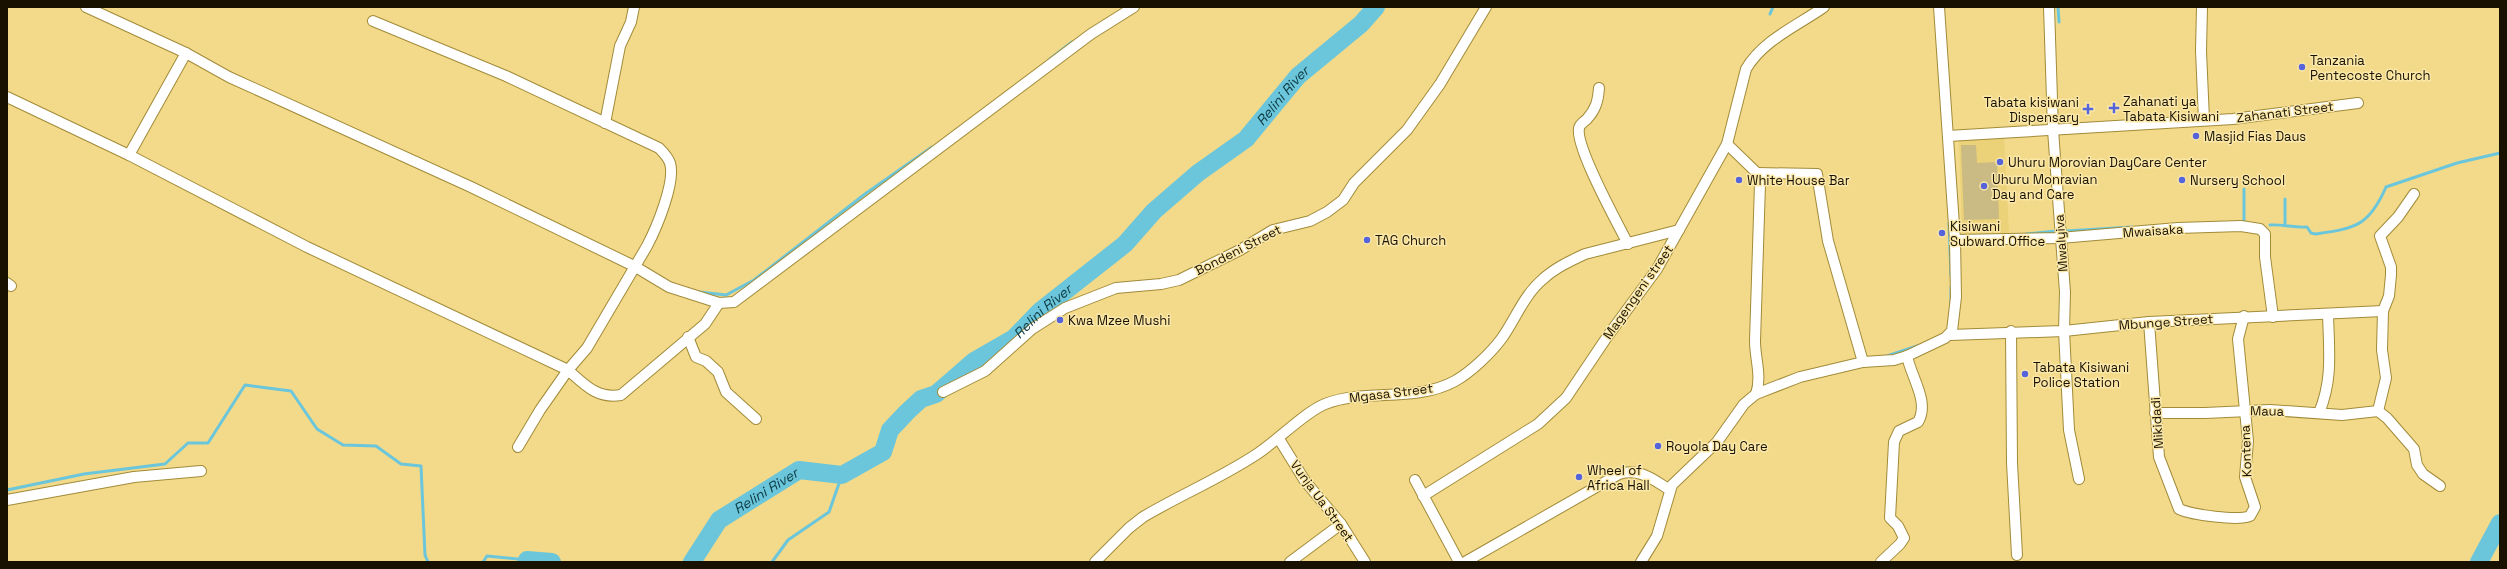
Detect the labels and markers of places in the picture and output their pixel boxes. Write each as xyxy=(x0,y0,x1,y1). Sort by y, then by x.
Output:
place label: Tanzania Pentecoste Church xyxy=(2310,52,2430,84)
marker: Tanzania Pentecoste Church xyxy=(2297,62,2307,72)
place label: Zahanati ya Tabata Kisiwani xyxy=(2123,93,2219,125)
place label: Tabata kisiwani Dispensary xyxy=(1984,94,2079,126)
marker: Zahanati ya Tabata Kisiwani xyxy=(2108,102,2120,114)
marker: Tabata kisiwani Dispensary xyxy=(2082,103,2094,115)
place label: Masjid Fias Daus xyxy=(2204,128,2306,145)
marker: Masjid Fias Daus xyxy=(2191,131,2201,141)
place label: Uhuru Morovian DayCare Center xyxy=(2008,154,2207,171)
marker: Uhuru Morovian DayCare Center xyxy=(1995,157,2005,167)
place label: Uhuru Monravian Day and Care xyxy=(1992,171,2097,203)
place label: White House Bar xyxy=(1747,172,1850,189)
place label: Nursery School xyxy=(2190,172,2285,189)
marker: White House Bar xyxy=(1734,175,1744,185)
marker: Nursery School xyxy=(2177,175,2187,185)
marker: Uhuru Monravian Day and Care xyxy=(1979,181,1989,191)
place label: Kisiwani Subward Office xyxy=(1950,218,2045,250)
marker: Kisiwani Subward Office xyxy=(1937,228,1947,238)
place label: TAG Church xyxy=(1375,232,1446,249)
marker: TAG Church xyxy=(1362,235,1372,245)
place label: Kwa Mzee Mushi xyxy=(1068,312,1171,329)
marker: Kwa Mzee Mushi xyxy=(1055,315,1065,325)
place label: Tabata Kisiwani Police Station xyxy=(2033,359,2129,391)
marker: Tabata Kisiwani Police Station xyxy=(2020,369,2030,379)
place label: Royola Day Care xyxy=(1666,438,1768,455)
marker: Royola Day Care xyxy=(1653,441,1663,451)
place label: Wheel of Africa Hall xyxy=(1587,462,1650,494)
marker: Wheel of Africa Hall xyxy=(1574,472,1584,482)

